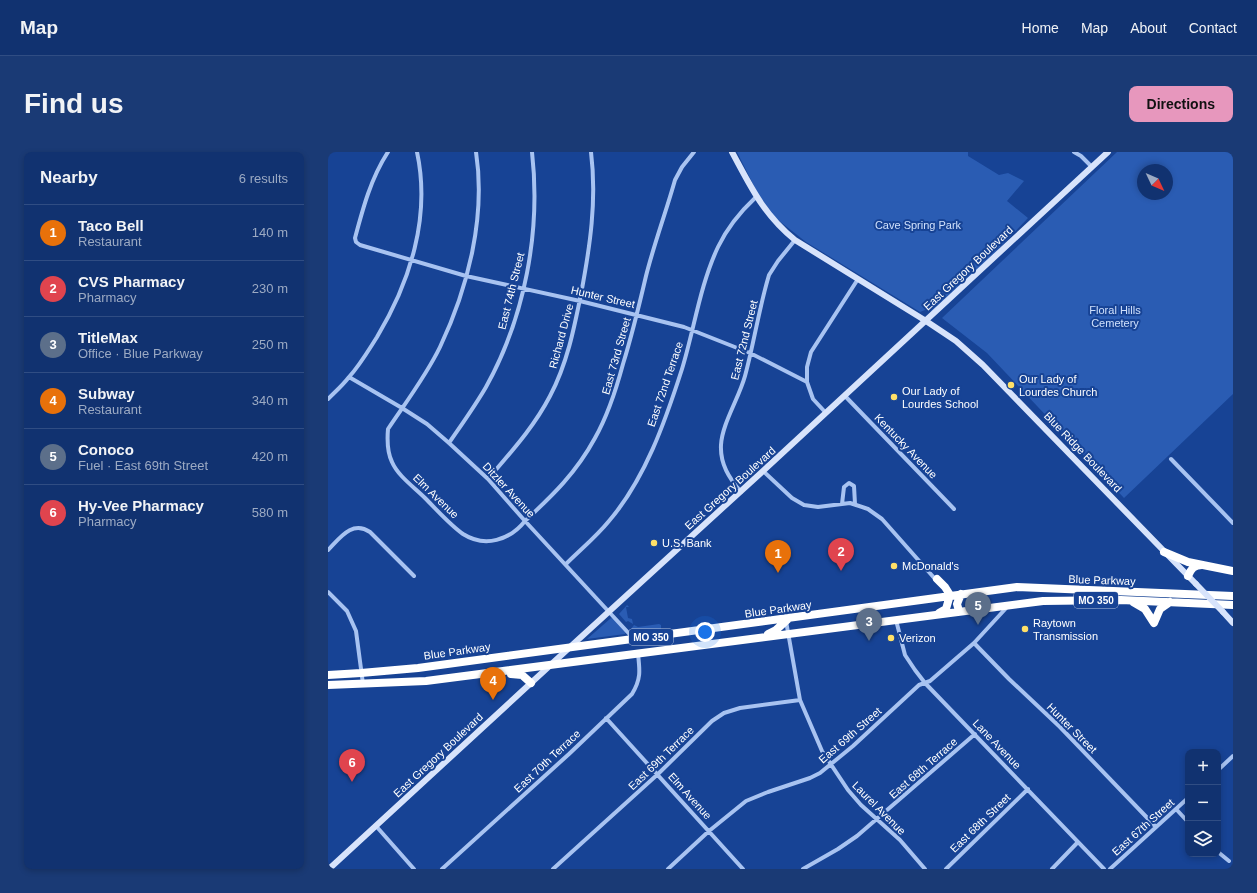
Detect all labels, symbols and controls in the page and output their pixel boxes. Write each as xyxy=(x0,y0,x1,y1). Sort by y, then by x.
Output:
text: Map xyxy=(20,17,58,38)
text: Home xyxy=(1022,20,1059,36)
text: Map xyxy=(1081,20,1108,36)
text: About xyxy=(1130,20,1167,36)
text: Contact xyxy=(1189,20,1237,36)
button: Directions xyxy=(1129,86,1233,122)
text: Find us xyxy=(24,88,124,119)
north arrow xyxy=(1137,164,1173,200)
text: Nearby xyxy=(40,168,98,187)
text: 6 results xyxy=(239,171,288,186)
text: Taco Bell xyxy=(78,217,144,234)
park label: Cave Spring Park xyxy=(875,219,962,231)
street label: East Gregory Boulevard xyxy=(921,224,1015,312)
text: 1 xyxy=(49,225,57,240)
text: 140 m xyxy=(252,225,288,240)
text: Restaurant xyxy=(78,234,142,249)
street label: East 74th Street xyxy=(496,251,526,331)
text: CVS Pharmacy xyxy=(78,273,185,290)
text: 2 xyxy=(49,281,57,296)
text: 230 m xyxy=(252,281,288,296)
street label: Hunter Street xyxy=(570,284,636,310)
text: Pharmacy xyxy=(78,290,137,305)
street label: East 72nd Street xyxy=(728,299,760,381)
street label: Richard Drive xyxy=(547,302,575,370)
park label: Floral Hills Cemetery xyxy=(1089,304,1141,329)
street label: East 73rd Street xyxy=(599,316,633,396)
text: TitleMax xyxy=(78,329,138,346)
text: 3 xyxy=(49,337,57,352)
text: 250 m xyxy=(252,337,288,352)
street label: East 72nd Terrace xyxy=(645,340,685,428)
text: Office · Blue Parkway xyxy=(78,346,203,361)
place label: Our Lady of Lourdes Church xyxy=(1019,373,1097,398)
marker: Our Lady of Lourdes Church xyxy=(1006,380,1016,390)
text: Subway xyxy=(78,385,135,402)
place label: Our Lady of Lourdes School xyxy=(902,385,978,410)
marker: Our Lady of Lourdes School xyxy=(889,392,899,402)
text: 4 xyxy=(49,393,57,408)
text: 340 m xyxy=(252,393,288,408)
text: Restaurant xyxy=(78,402,142,417)
street label: Blue Ridge Boulevard xyxy=(1042,410,1124,494)
street label: Kentucky Avenue xyxy=(872,411,940,481)
text: Conoco xyxy=(78,441,134,458)
street label: East Gregory Boulevard xyxy=(682,444,778,532)
text: 5 xyxy=(49,449,57,464)
text: 420 m xyxy=(252,449,288,464)
text: Fuel · East 69th Street xyxy=(78,458,208,473)
street label: Ditzler Avenue xyxy=(480,460,538,520)
street label: Elm Avenue xyxy=(411,471,461,521)
text: Hy-Vee Pharmacy xyxy=(78,497,204,514)
text: 6 xyxy=(49,505,57,520)
text: 580 m xyxy=(252,505,288,520)
text: Pharmacy xyxy=(78,514,137,529)
place label: U.S. Bank xyxy=(662,537,712,549)
marker: U.S. Bank xyxy=(649,538,659,548)
pin: 2 xyxy=(828,538,854,571)
pin: 1 xyxy=(765,540,791,573)
place label: McDonald's xyxy=(902,560,960,572)
marker: McDonald's xyxy=(889,561,899,571)
street label: Blue Parkway xyxy=(1068,573,1136,587)
pin: 5 xyxy=(965,592,991,625)
road number: MO 350 xyxy=(1074,592,1118,608)
street label: Blue Parkway xyxy=(744,598,813,620)
pin: 3 xyxy=(856,608,882,641)
place label: Raytown Transmission xyxy=(1033,617,1098,642)
your location xyxy=(695,622,715,642)
marker: Raytown Transmission xyxy=(1020,624,1030,634)
road number: MO 350 xyxy=(629,629,673,645)
place label: Verizon xyxy=(899,632,936,644)
marker: Verizon xyxy=(886,633,896,643)
street label: Blue Parkway xyxy=(423,640,492,662)
pin: 4 xyxy=(480,667,506,700)
street label: Hunter Street xyxy=(1045,701,1099,755)
street label: East 69th Street xyxy=(816,705,884,765)
street label: East Gregory Boulevard xyxy=(391,711,485,799)
street label: Lane Avenue xyxy=(970,717,1024,771)
street label: East 69th Terrace xyxy=(626,724,696,792)
street label: East 70th Terrace xyxy=(511,727,583,795)
street label: East 68th Terrace xyxy=(887,735,959,801)
pin: 6 xyxy=(339,749,365,782)
map controls xyxy=(1185,749,1221,857)
button: + xyxy=(1185,749,1221,785)
street label: Elm Avenue xyxy=(666,770,714,822)
street label: Laurel Avenue xyxy=(850,779,908,837)
button: − xyxy=(1185,785,1221,821)
street label: East 68th Street xyxy=(947,791,1013,855)
street label: East 67th Street xyxy=(1110,796,1176,858)
button: layers xyxy=(1185,821,1221,857)

